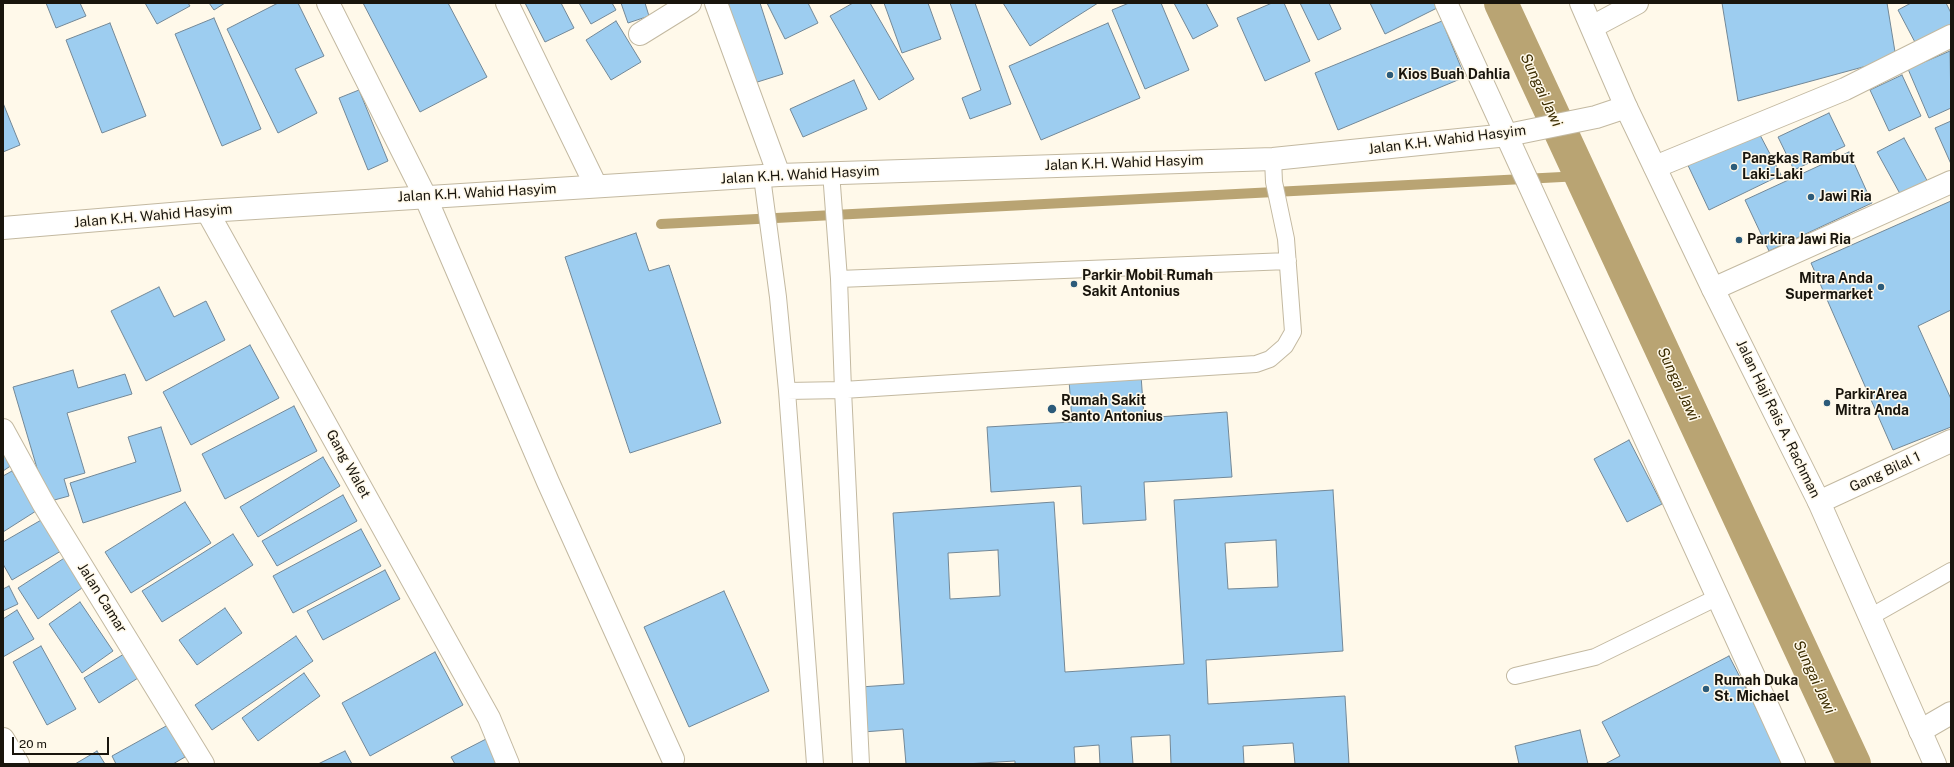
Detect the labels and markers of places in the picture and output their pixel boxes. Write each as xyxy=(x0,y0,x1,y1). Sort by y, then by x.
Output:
place label: Kios Buah Dahlia xyxy=(1398,67,1510,83)
marker: Kios Buah Dahlia xyxy=(1385,70,1395,80)
place label: Pangkas Rambut Laki-Laki xyxy=(1742,151,1855,184)
marker: Pangkas Rambut Laki-Laki xyxy=(1729,162,1739,172)
place label: Jawi Ria xyxy=(1819,189,1872,205)
marker: Jawi Ria xyxy=(1806,192,1816,202)
place label: Parkira Jawi Ria xyxy=(1747,232,1851,248)
marker: Parkira Jawi Ria xyxy=(1734,235,1744,245)
place label: Parkir Mobil Rumah Sakit Antonius xyxy=(1082,268,1213,300)
place label: Mitra Anda Supermarket xyxy=(1785,271,1873,304)
marker: Parkir Mobil Rumah Sakit Antonius xyxy=(1069,279,1079,289)
marker: Mitra Anda Supermarket xyxy=(1876,282,1886,292)
place label: ParkirArea Mitra Anda xyxy=(1835,387,1909,420)
place label: Rumah Sakit Santo Antonius xyxy=(1061,393,1163,426)
marker: ParkirArea Mitra Anda xyxy=(1822,398,1832,408)
marker: Rumah Sakit Santo Antonius xyxy=(1046,403,1058,415)
place label: Rumah Duka St. Michael xyxy=(1714,673,1798,706)
marker: Rumah Duka St. Michael xyxy=(1701,684,1711,694)

